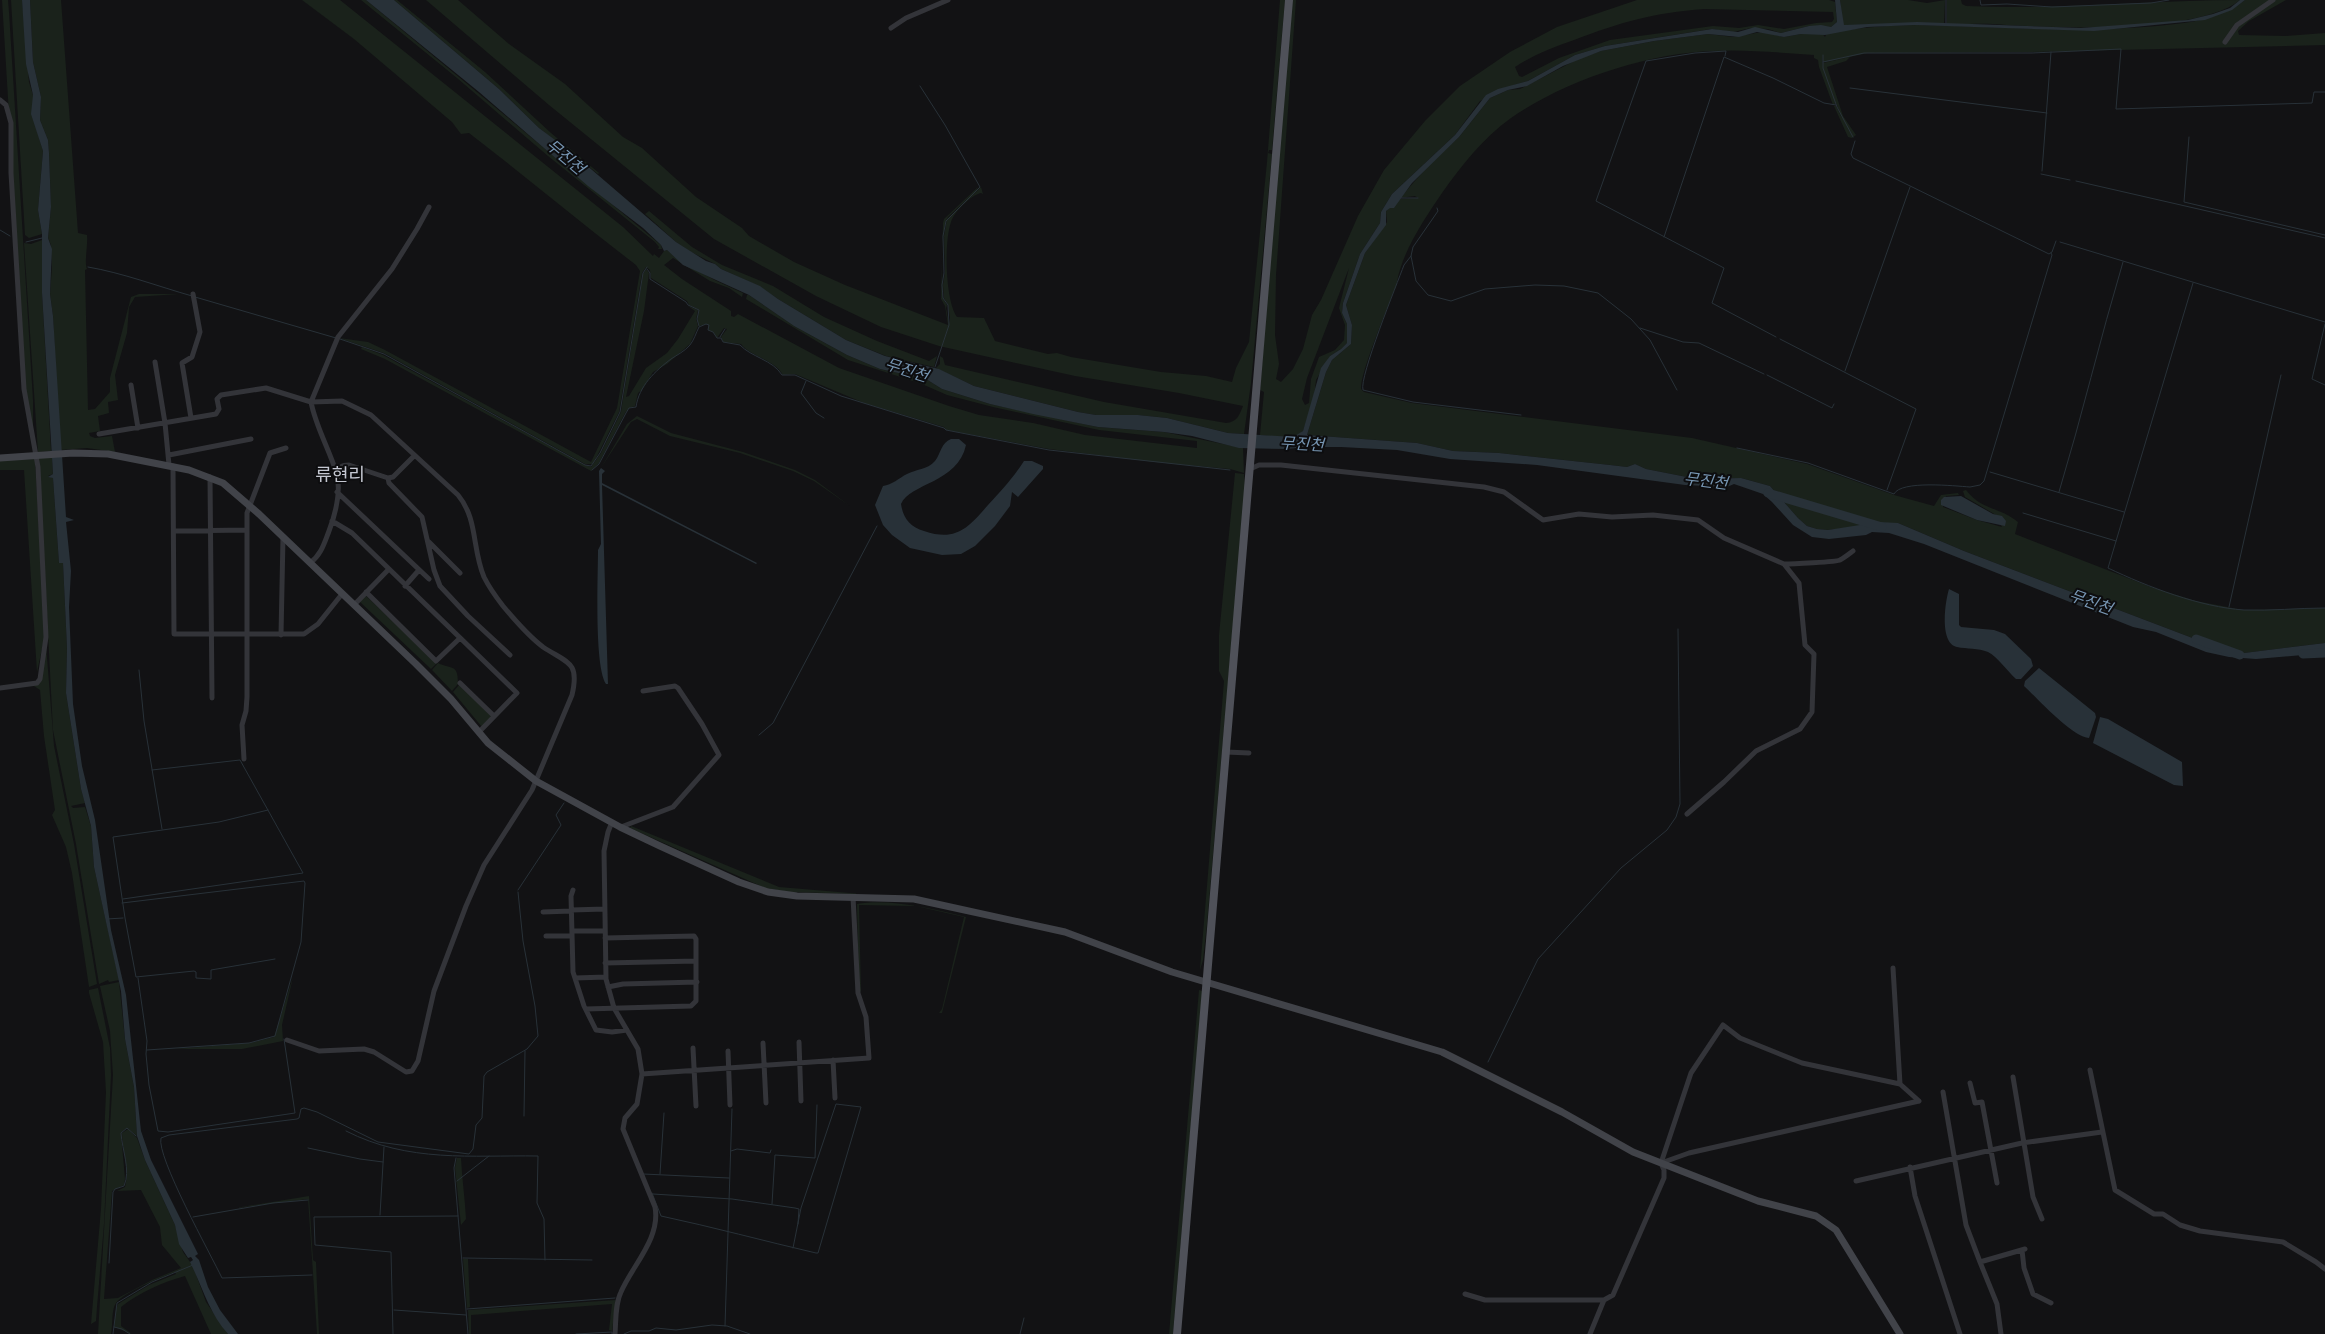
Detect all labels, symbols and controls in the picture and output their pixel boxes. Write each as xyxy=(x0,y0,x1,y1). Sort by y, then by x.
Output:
water label: 무진천 xyxy=(543,135,591,179)
water label: 무진천 xyxy=(883,353,933,386)
water label: 무진천 xyxy=(1279,432,1327,454)
district label: 류현리 xyxy=(315,463,365,485)
water label: 무진천 xyxy=(1683,468,1731,492)
water label: 무진천 xyxy=(2067,585,2117,618)

